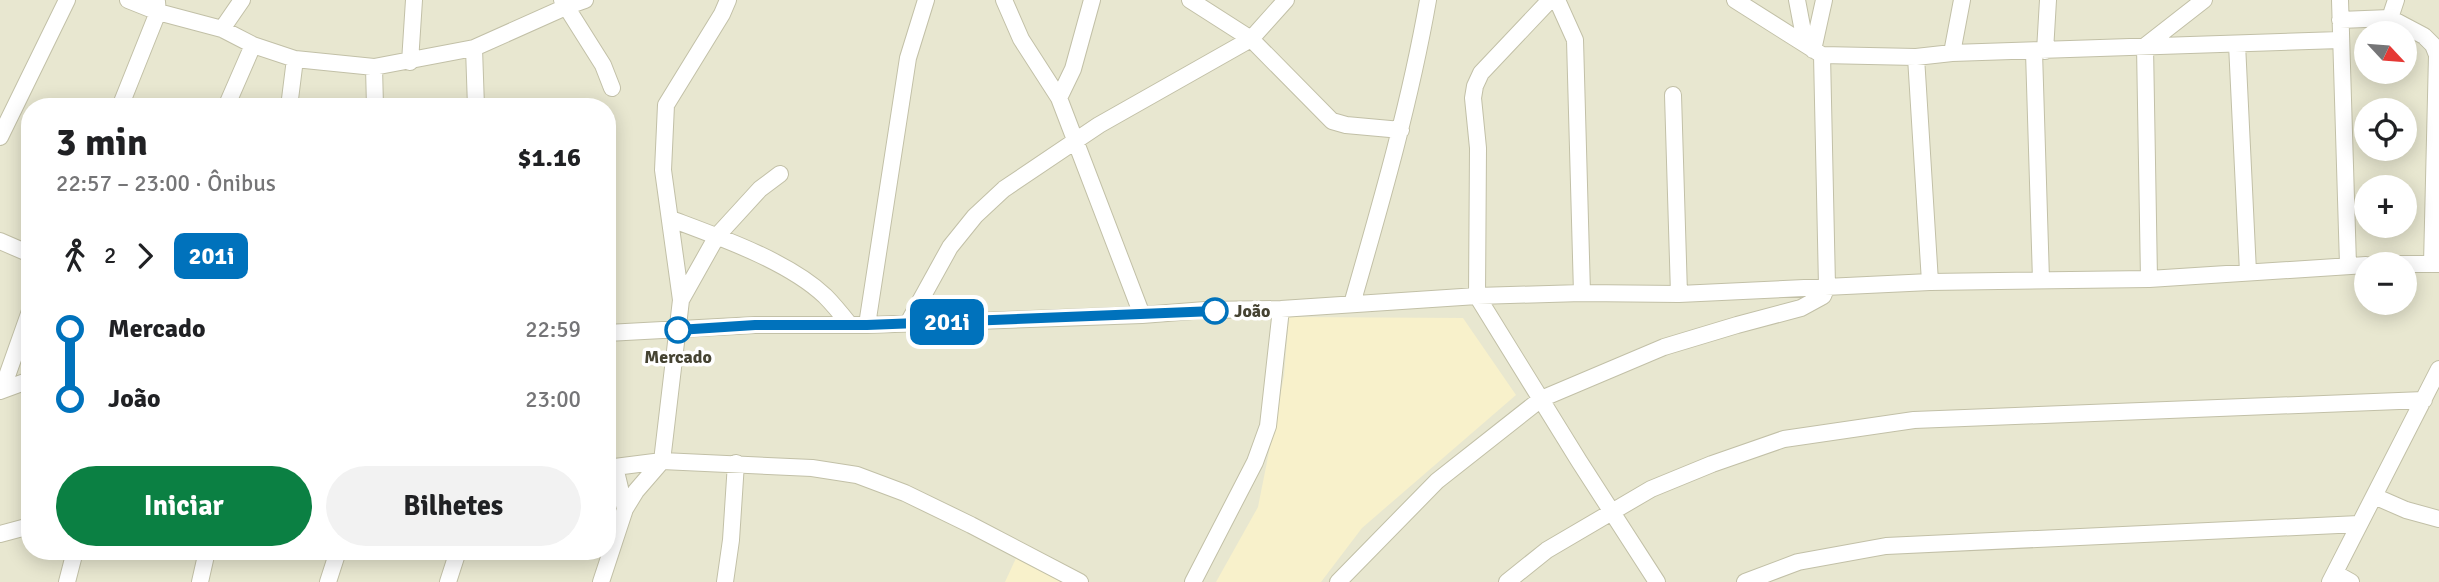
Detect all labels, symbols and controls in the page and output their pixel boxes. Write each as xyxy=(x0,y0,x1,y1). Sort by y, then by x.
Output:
north arrow xyxy=(2354,21,2417,84)
map controls xyxy=(2354,21,2417,315)
button: locate xyxy=(2354,98,2417,161)
text: 3 min xyxy=(56,119,148,166)
text: $1.16 xyxy=(517,142,581,174)
text: 22:57 – 23:00 · Ônibus xyxy=(56,169,276,198)
button: + xyxy=(2354,175,2417,238)
icon: walk xyxy=(56,237,94,275)
icon: forward xyxy=(126,237,164,275)
text: 2 xyxy=(104,241,116,270)
text: 201i xyxy=(188,241,234,271)
button: − xyxy=(2354,252,2417,315)
marker: João xyxy=(1202,298,1228,324)
line badge: 201i xyxy=(898,299,996,345)
place label: João xyxy=(1234,300,1270,322)
text: 201i xyxy=(924,307,970,337)
text: Mercado xyxy=(108,313,206,345)
text: 22:59 xyxy=(525,315,581,344)
marker: Mercado xyxy=(665,317,691,343)
place label: Mercado xyxy=(644,346,712,368)
text: João xyxy=(108,383,161,415)
text: 23:00 xyxy=(525,385,581,414)
button: Iniciar xyxy=(56,466,312,546)
button: Bilhetes xyxy=(326,466,581,546)

